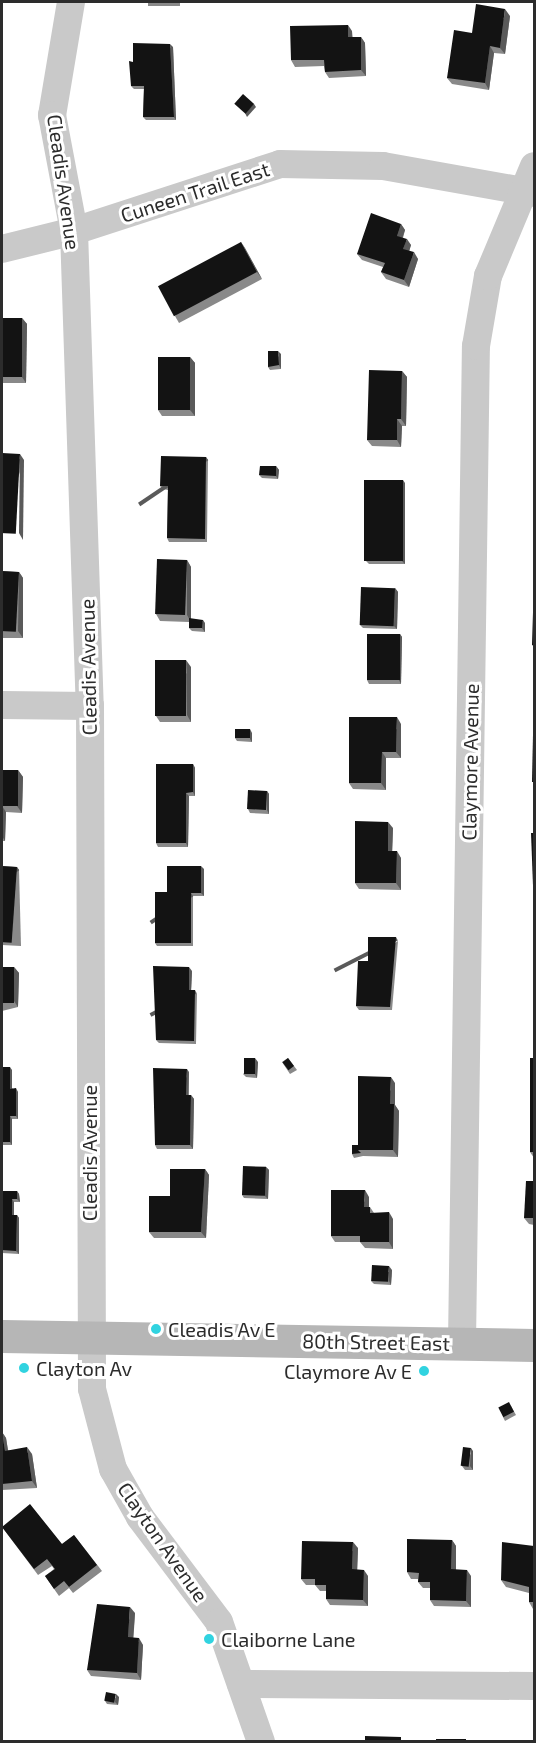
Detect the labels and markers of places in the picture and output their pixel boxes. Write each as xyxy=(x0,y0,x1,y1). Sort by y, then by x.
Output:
place label: Cleadis Av E xyxy=(168,1317,276,1341)
marker: Cleadis Av E xyxy=(149,1322,163,1336)
place label: Clayton Av xyxy=(36,1356,133,1380)
place label: Claymore Av E xyxy=(283,1359,412,1383)
marker: Clayton Av xyxy=(17,1361,31,1375)
marker: Claymore Av E xyxy=(417,1364,431,1378)
place label: Claiborne Lane xyxy=(221,1627,355,1651)
marker: Claiborne Lane xyxy=(202,1632,216,1646)

